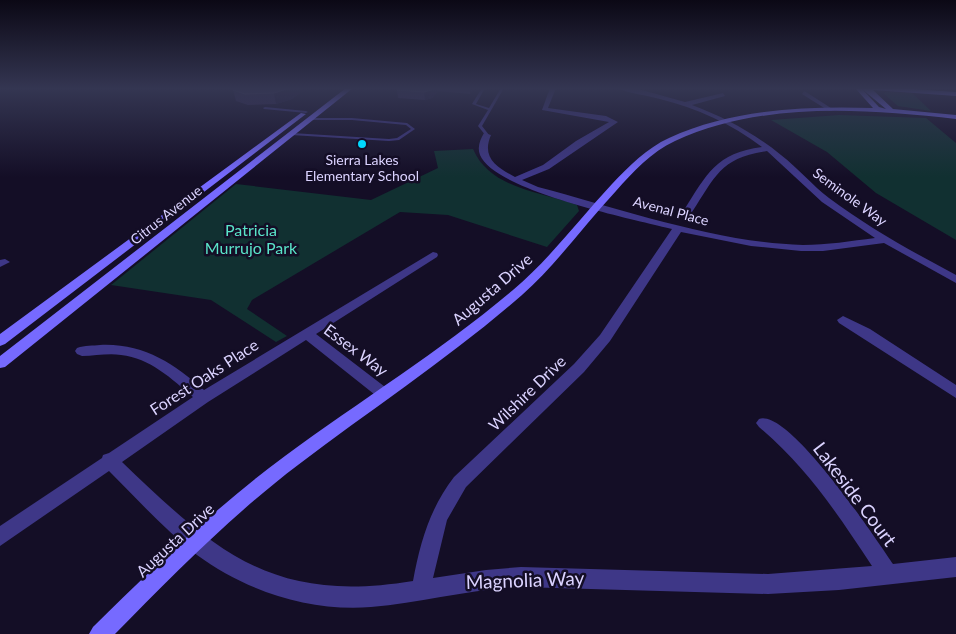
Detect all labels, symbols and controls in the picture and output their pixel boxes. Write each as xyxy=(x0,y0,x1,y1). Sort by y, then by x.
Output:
marker: Sierra Lakes Elementary School xyxy=(356,138,368,150)
place label: Sierra Lakes Elementary School xyxy=(305,151,419,184)
street label: Seminole Way xyxy=(810,164,891,230)
street label: Citrus Avenue xyxy=(127,181,205,248)
street label: Avenal Place xyxy=(631,192,711,229)
park label: Patricia Murrujo Park xyxy=(205,220,298,257)
street label: Augusta Drive xyxy=(448,249,536,328)
street label: Essex Way xyxy=(321,319,392,380)
street label: Forest Oaks Place xyxy=(146,335,261,419)
street label: Wilshire Drive xyxy=(484,351,569,434)
street label: Lakeside Court xyxy=(809,437,902,550)
street label: Augusta Drive xyxy=(132,499,218,581)
street label: Magnolia Way xyxy=(465,566,585,593)

